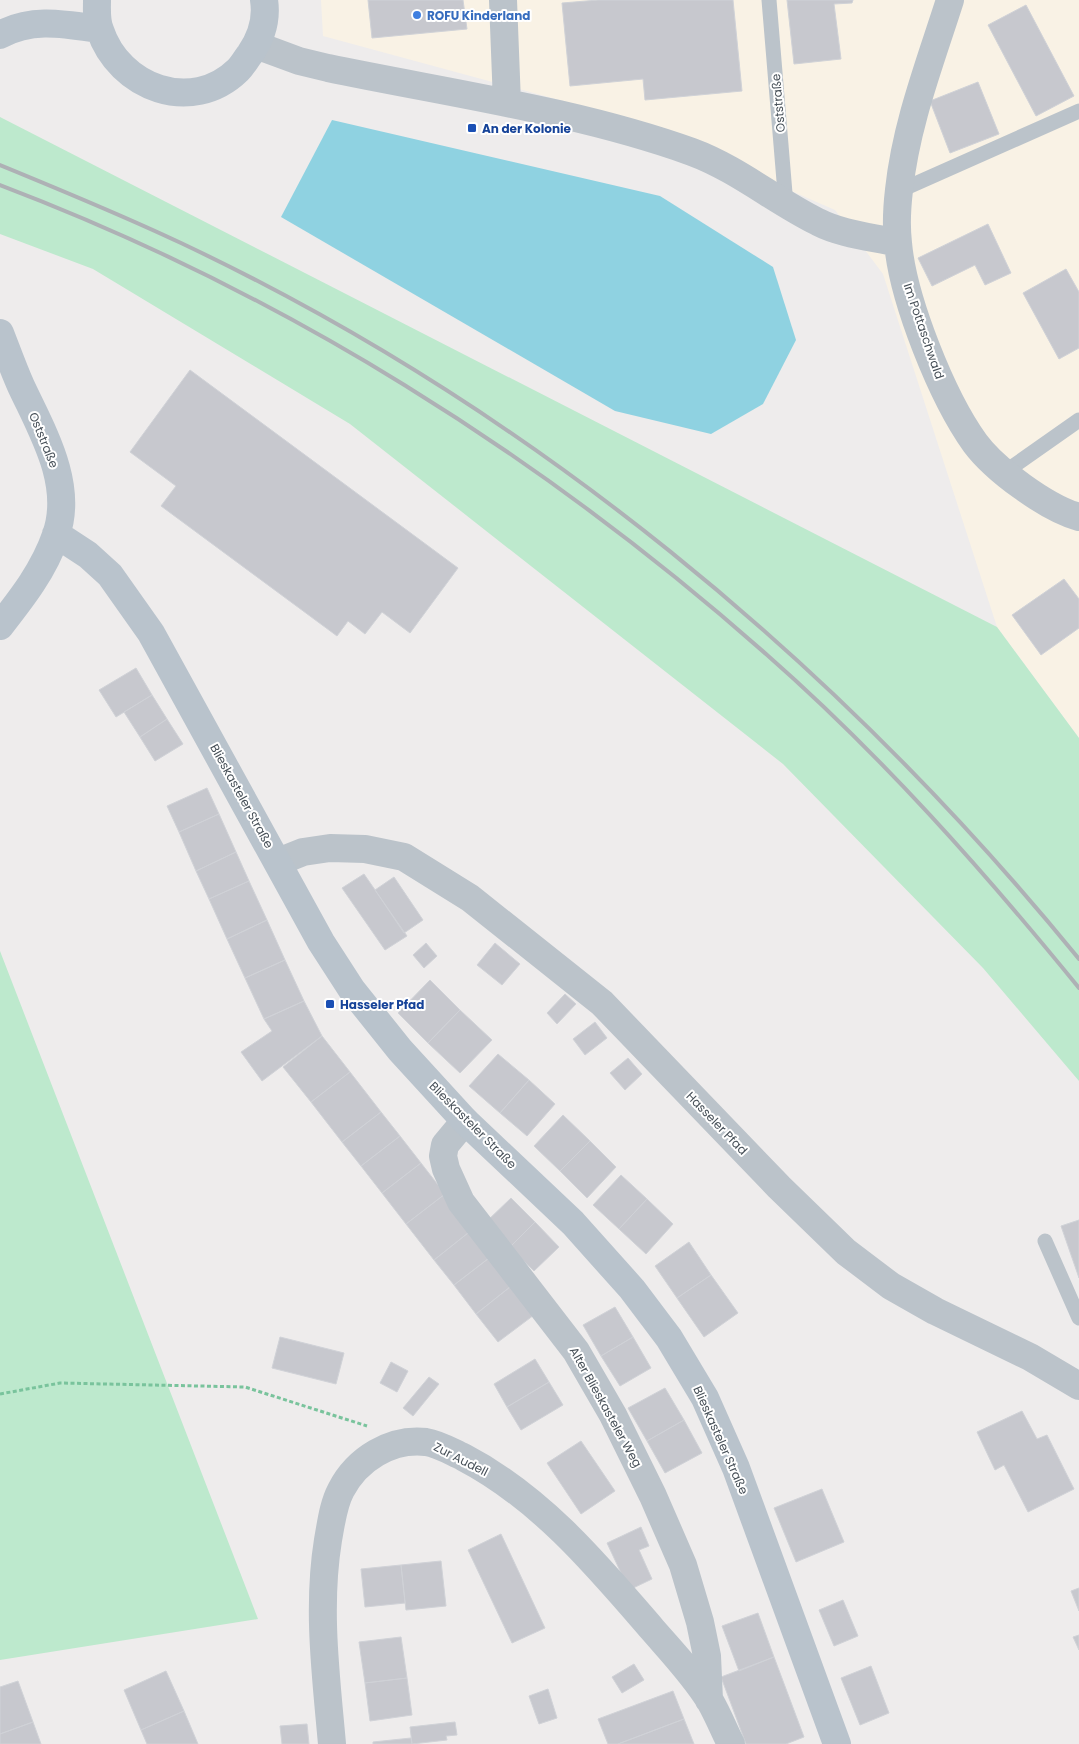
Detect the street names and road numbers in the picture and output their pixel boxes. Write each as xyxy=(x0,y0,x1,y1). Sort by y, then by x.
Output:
street label: Oststraße xyxy=(767,73,789,133)
street label: Im Pottaschwald xyxy=(900,281,948,381)
street label: Oststraße xyxy=(25,410,63,470)
street label: Blieskasteler Straße xyxy=(206,741,278,851)
street label: Blieskasteler Straße xyxy=(426,1078,520,1172)
street label: Hasseler Pfad xyxy=(683,1088,751,1158)
street label: Alter Blieskasteler Weg xyxy=(566,1344,646,1470)
street label: Blieskasteler Straße xyxy=(689,1383,753,1497)
street label: Zur Audell xyxy=(431,1438,491,1480)

